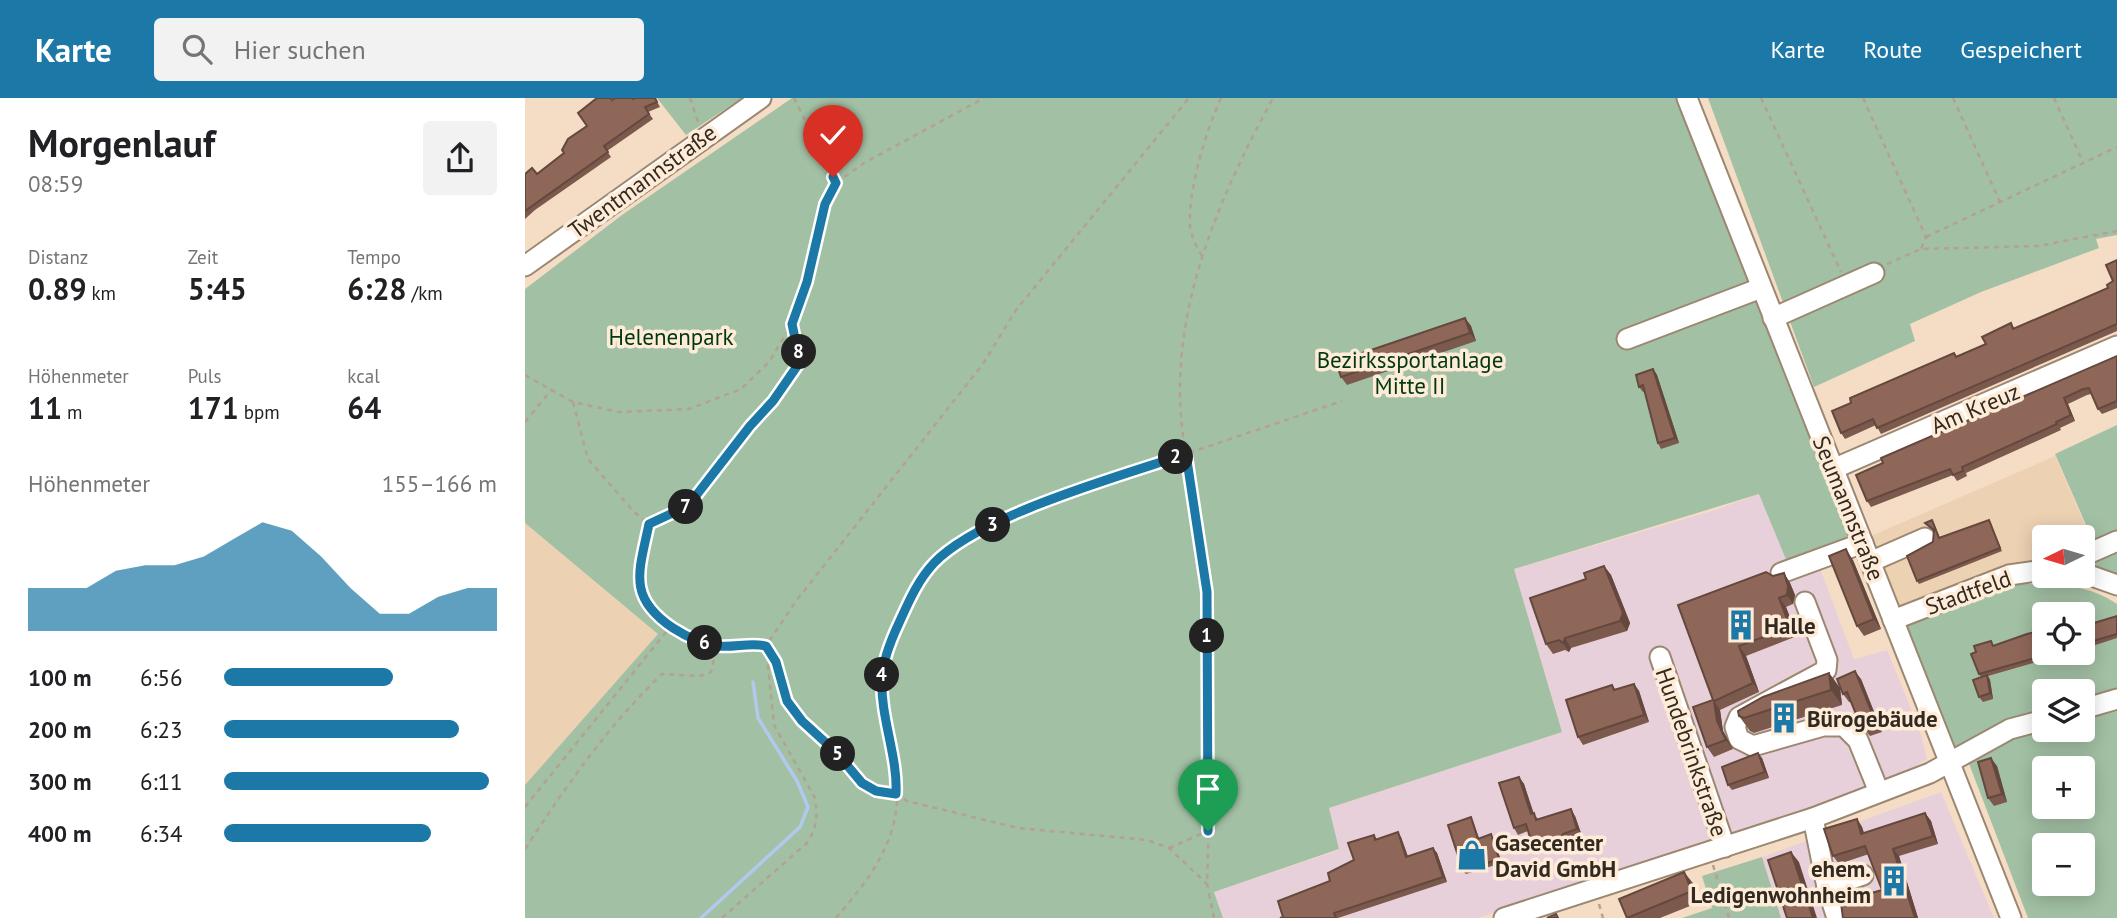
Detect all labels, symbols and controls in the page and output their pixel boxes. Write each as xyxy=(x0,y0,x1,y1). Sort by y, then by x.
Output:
search box xyxy=(154,18,644,81)
text: Karte xyxy=(35,28,112,71)
icon: search xyxy=(178,30,216,68)
text: Hier suchen xyxy=(234,33,366,66)
text: Karte xyxy=(1770,34,1825,65)
text: Route xyxy=(1863,34,1922,65)
text: Gespeichert xyxy=(1960,34,2082,65)
pin xyxy=(803,105,863,177)
icon: check xyxy=(814,116,852,154)
text: Morgenlauf xyxy=(28,118,215,167)
street label: Twentmannstraße xyxy=(562,118,722,244)
button: share xyxy=(423,121,497,195)
text: 08:59 xyxy=(28,169,83,198)
text: Distanz xyxy=(28,245,88,269)
text: Zeit xyxy=(188,245,218,269)
text: Tempo xyxy=(347,245,401,269)
text: 0.89 xyxy=(28,269,86,308)
text: 5:45 xyxy=(188,269,247,308)
text: 6:28 xyxy=(347,269,406,308)
text: km xyxy=(86,281,116,305)
text: /km xyxy=(406,281,443,305)
park label: Helenenpark xyxy=(608,322,734,351)
pin: 8 xyxy=(781,334,817,370)
text: 8 xyxy=(793,339,804,363)
park label: Bezirkssportanlage Mitte II xyxy=(1317,345,1503,400)
text: Höhenmeter xyxy=(28,364,129,388)
text: Puls xyxy=(188,364,221,388)
text: kcal xyxy=(347,364,380,388)
street label: Am Kreuz xyxy=(1926,376,2024,440)
text: 11 xyxy=(28,388,62,427)
text: 171 xyxy=(188,388,239,427)
text: 64 xyxy=(347,388,381,427)
text: m xyxy=(62,400,83,424)
text: bpm xyxy=(239,400,280,424)
street label: Seumannstraße xyxy=(1807,431,1891,585)
pin: 2 xyxy=(1159,440,1193,474)
text: 2 xyxy=(1170,444,1181,468)
text: Höhenmeter xyxy=(28,469,150,498)
text: 155–166 m xyxy=(382,469,497,498)
pin: 7 xyxy=(669,490,703,524)
text: 7 xyxy=(680,494,691,518)
pin: 3 xyxy=(975,508,1011,542)
text: 3 xyxy=(987,512,998,536)
north arrow xyxy=(2032,525,2095,588)
map controls xyxy=(2032,525,2095,896)
street label: Stadtfeld xyxy=(1921,563,2015,621)
button: locate xyxy=(2032,602,2095,665)
building icon: Halle xyxy=(1724,608,1758,642)
place label: Halle xyxy=(1764,611,1816,640)
pin: 1 xyxy=(1189,618,1225,654)
text: 1 xyxy=(1201,623,1212,647)
pin: 6 xyxy=(687,626,723,660)
text: 6 xyxy=(699,630,710,654)
pin: 4 xyxy=(865,658,899,692)
text: 4 xyxy=(876,662,887,686)
text: 100 m xyxy=(28,663,91,692)
text: 6:56 xyxy=(140,663,183,692)
street label: Hundebrinkstraße xyxy=(1650,664,1734,840)
button: layers xyxy=(2032,679,2095,742)
building icon: Bürogebäude xyxy=(1767,701,1801,735)
place label: Bürogebäude xyxy=(1807,704,1938,733)
text: 200 m xyxy=(28,715,91,744)
text: 6:23 xyxy=(140,715,183,744)
pin: 5 xyxy=(821,736,855,772)
text: 5 xyxy=(832,741,843,765)
button: + xyxy=(2032,756,2095,819)
pin xyxy=(1178,759,1238,831)
text: 300 m xyxy=(28,767,91,796)
text: 6:11 xyxy=(140,767,183,796)
icon: arrive xyxy=(1189,770,1227,808)
text: 400 m xyxy=(28,819,91,848)
text: 6:34 xyxy=(140,819,183,848)
place label: Gasecenter David GmbH xyxy=(1495,828,1616,883)
button: − xyxy=(2032,833,2095,896)
shop icon: Gasecenter David GmbH xyxy=(1455,838,1489,872)
place label: ehem. Ledigenwohnheim xyxy=(1690,854,1871,909)
building icon: ehem. Ledigenwohnheim xyxy=(1877,864,1911,898)

